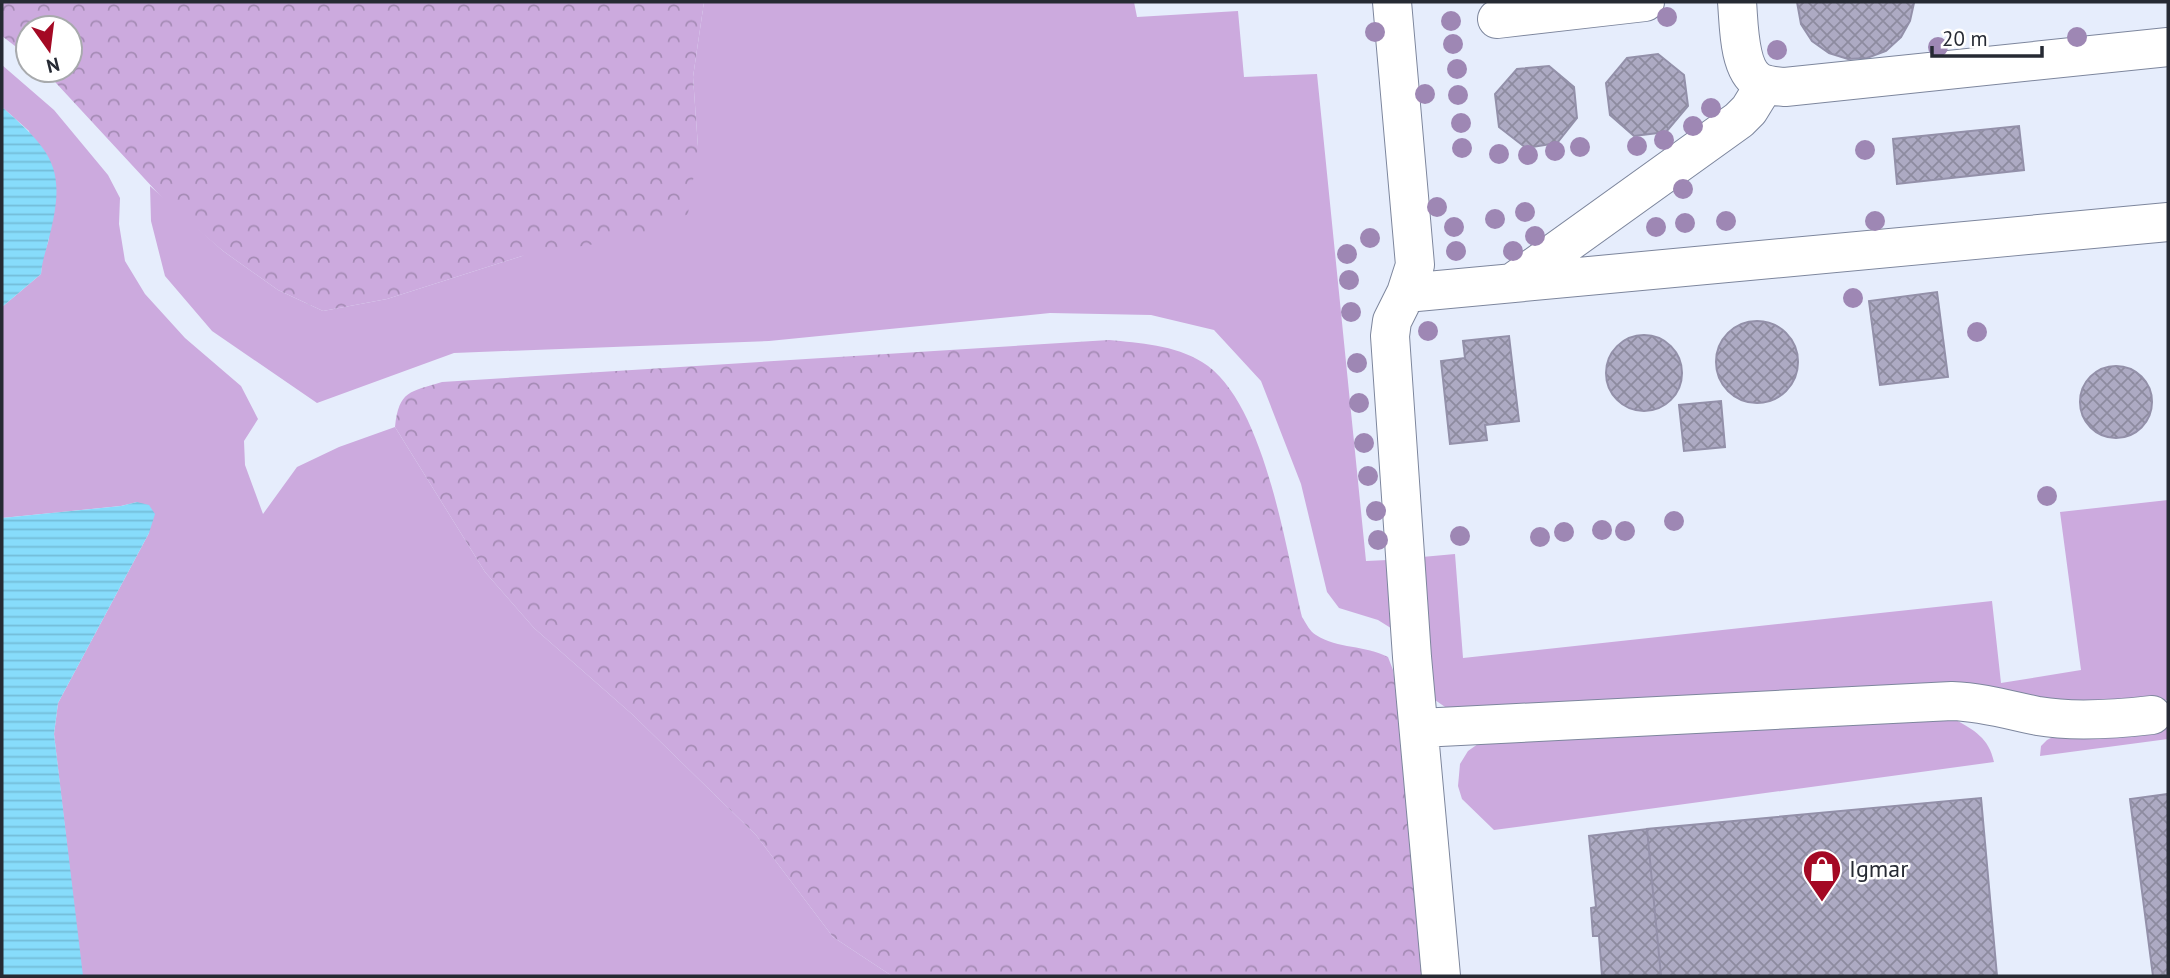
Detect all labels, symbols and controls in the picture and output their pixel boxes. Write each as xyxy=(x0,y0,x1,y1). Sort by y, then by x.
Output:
north arrow xyxy=(14,14,84,84)
scale bar xyxy=(1932,14,2042,58)
text: 20 m xyxy=(1942,25,1988,52)
text: N xyxy=(44,52,62,79)
shop icon: Igmar xyxy=(1801,848,1843,903)
place label: Igmar xyxy=(1849,853,1908,884)

